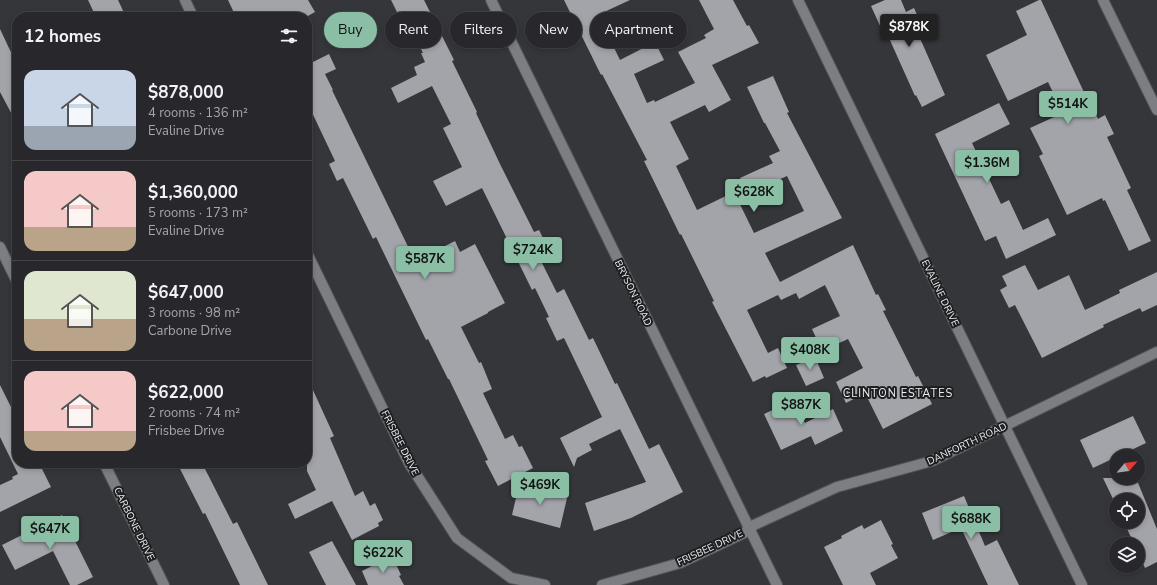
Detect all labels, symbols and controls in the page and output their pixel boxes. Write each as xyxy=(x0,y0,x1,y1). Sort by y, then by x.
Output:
chip: Buy xyxy=(324,12,377,48)
chip: Rent xyxy=(385,12,442,48)
chip: Filters xyxy=(450,12,517,48)
chip: New xyxy=(525,12,582,48)
chip: Apartment xyxy=(590,12,687,48)
pin: $878K xyxy=(881,14,937,48)
text: $878K xyxy=(889,18,929,36)
text: 12 homes xyxy=(24,25,101,48)
icon: filters xyxy=(278,25,300,47)
text: $878,000 xyxy=(148,81,224,104)
icon: home xyxy=(56,86,104,134)
pin: $514K xyxy=(1040,91,1096,125)
text: $514K xyxy=(1048,95,1088,113)
text: 4 rooms · 136 m² xyxy=(148,104,248,122)
text: Evaline Drive xyxy=(148,122,224,140)
pin: $1.36M xyxy=(954,150,1020,184)
text: $1.36M xyxy=(964,154,1010,172)
pin: $628K xyxy=(726,179,782,213)
text: $1,360,000 xyxy=(148,181,238,204)
text: $628K xyxy=(734,183,774,201)
icon: home xyxy=(56,187,104,235)
text: 5 rooms · 173 m² xyxy=(148,204,248,222)
text: Evaline Drive xyxy=(148,222,224,240)
pin: $724K xyxy=(505,237,561,271)
text: $724K xyxy=(513,241,553,259)
pin: $587K xyxy=(397,246,453,280)
text: $587K xyxy=(405,250,445,268)
street label: EVALINE DRIVE xyxy=(918,257,962,329)
street label: BRYSON ROAD xyxy=(611,258,655,328)
text: $647,000 xyxy=(148,281,224,304)
icon: home xyxy=(56,287,104,335)
text: 3 rooms · 98 m² xyxy=(148,304,240,322)
text: Carbone Drive xyxy=(148,322,231,340)
pin: $408K xyxy=(782,337,838,371)
text: $408K xyxy=(790,341,830,359)
text: $622,000 xyxy=(148,381,224,404)
district label: CLINTON ESTATES xyxy=(843,386,953,401)
icon: home xyxy=(56,387,104,435)
pin: $887K xyxy=(773,392,829,426)
text: $887K xyxy=(781,396,821,414)
text: 2 rooms · 74 m² xyxy=(148,404,240,422)
street label: FRISBEE DRIVE xyxy=(378,408,422,478)
street label: DANFORTH ROAD xyxy=(925,419,1009,469)
text: Frisbee Drive xyxy=(148,422,225,440)
north arrow xyxy=(1109,449,1145,485)
map controls xyxy=(1109,449,1145,573)
pin: $469K xyxy=(512,472,568,506)
text: $469K xyxy=(520,476,560,494)
street label: CARBONE DRIVE xyxy=(110,485,158,563)
button: locate xyxy=(1109,493,1145,529)
pin: $688K xyxy=(943,506,999,540)
text: $688K xyxy=(951,510,991,528)
pin: $647K xyxy=(22,516,78,550)
text: $647K xyxy=(30,520,70,538)
street label: FRISBEE DRIVE xyxy=(675,527,745,569)
button: layers xyxy=(1109,537,1145,573)
pin: $622K xyxy=(355,540,411,574)
text: $622K xyxy=(363,544,403,562)

